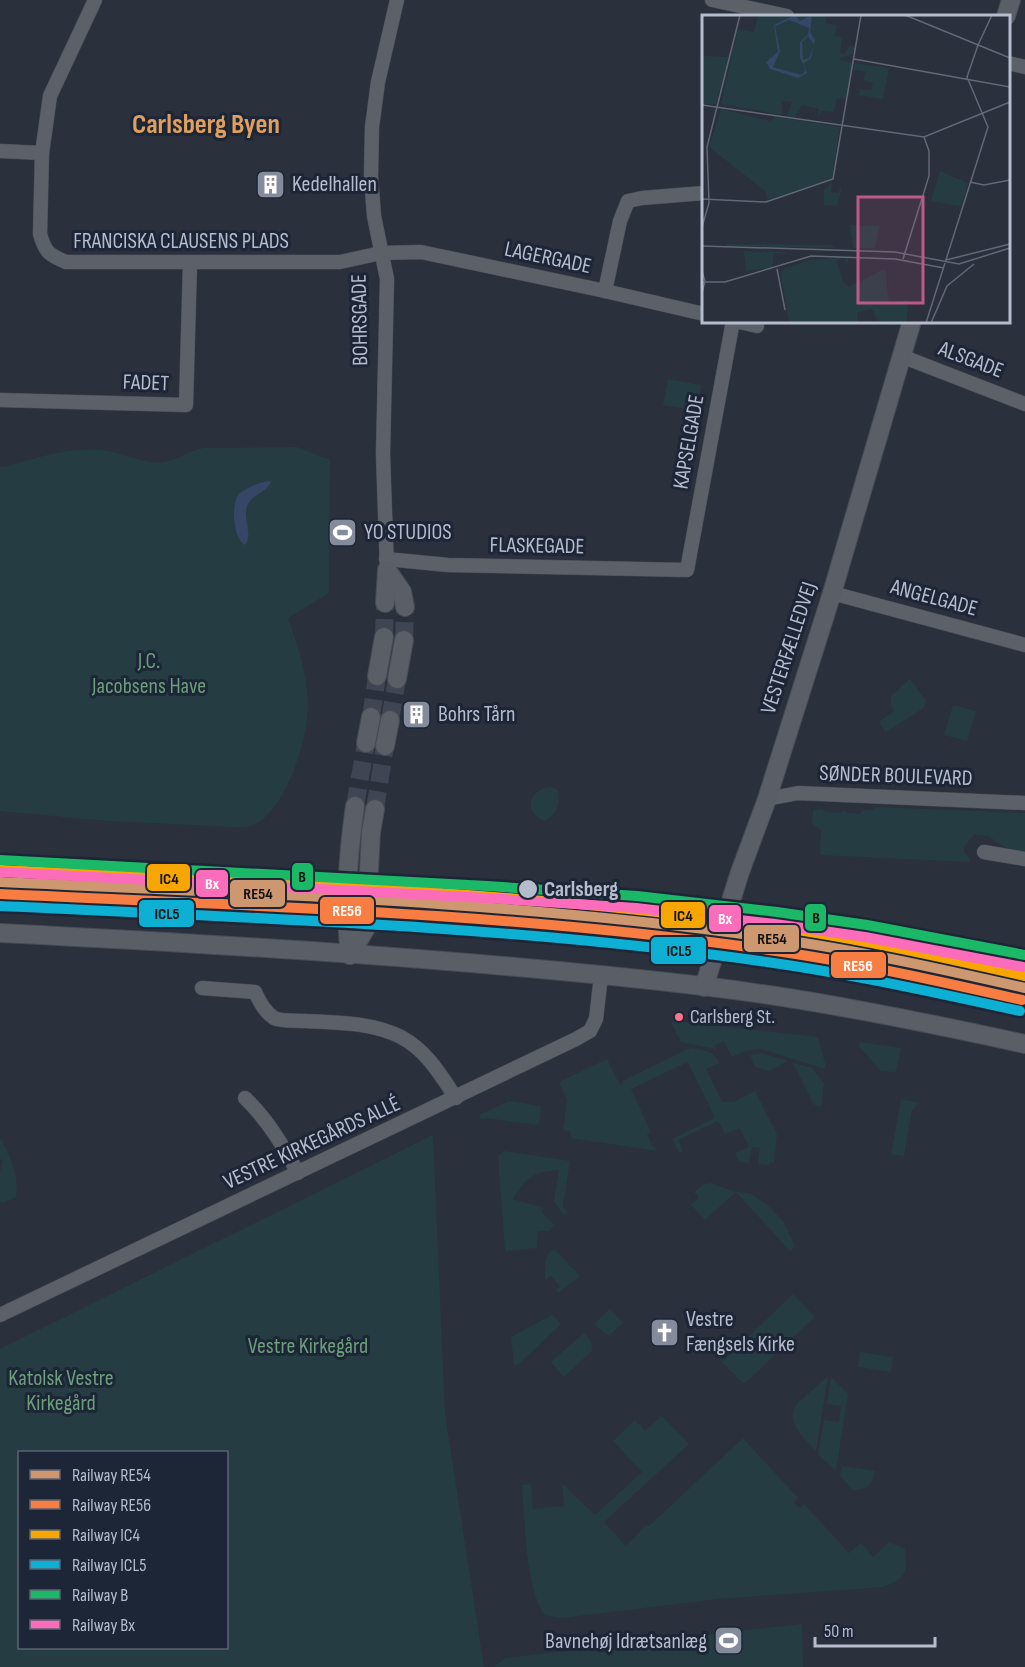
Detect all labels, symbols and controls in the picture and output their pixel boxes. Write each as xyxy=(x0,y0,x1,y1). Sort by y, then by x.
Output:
inset map xyxy=(702,15,1010,322)
district label: Carlsberg Byen xyxy=(132,108,280,141)
building icon: Kedelhallen xyxy=(255,168,287,200)
place label: Kedelhallen xyxy=(292,171,377,198)
street label: FRANCISKA CLAUSENS PLADS xyxy=(73,228,289,255)
street label: LAGERGADE xyxy=(502,236,594,280)
street label: BOHRSGADE xyxy=(346,274,374,366)
street label: ALSGADE xyxy=(934,335,1007,385)
street label: FADET xyxy=(122,369,170,397)
street label: KAPSELGADE xyxy=(667,393,711,491)
sports icon: YO STUDIOS xyxy=(327,516,359,548)
place label: YO STUDIOS xyxy=(364,519,452,546)
street label: FLASKEGADE xyxy=(489,532,585,560)
street label: ANGELGADE xyxy=(887,573,980,623)
street label: VESTERFÆLLEDVEJ xyxy=(755,579,823,717)
park label: J.C. Jacobsens Have xyxy=(91,648,206,700)
building icon: Bohrs Tårn xyxy=(401,698,433,730)
place label: Bohrs Tårn xyxy=(438,701,515,728)
street label: SØNDER BOULEVARD xyxy=(819,760,973,792)
line badge: B xyxy=(291,862,314,891)
line badge: IC4 xyxy=(146,863,191,892)
text: B xyxy=(298,868,306,887)
line badge: Bx xyxy=(195,869,229,898)
text: IC4 xyxy=(159,870,179,889)
text: Bx xyxy=(205,875,219,894)
place label: Carlsberg xyxy=(544,876,618,903)
marker: Carlsberg xyxy=(517,878,539,900)
line badge: RE54 xyxy=(229,879,286,908)
text: RE54 xyxy=(243,885,273,904)
line badge: RE56 xyxy=(319,896,375,925)
line badge: ICL5 xyxy=(138,899,195,928)
line badge: IC4 xyxy=(660,901,706,929)
text: RE56 xyxy=(332,902,362,921)
line badge: B xyxy=(804,903,827,932)
line badge: Bx xyxy=(708,904,742,933)
text: ICL5 xyxy=(154,905,180,924)
text: IC4 xyxy=(673,907,693,926)
text: B xyxy=(812,909,820,928)
text: Bx xyxy=(718,910,732,929)
line badge: RE54 xyxy=(743,924,800,953)
text: RE54 xyxy=(757,930,787,949)
line badge: ICL5 xyxy=(650,936,707,965)
text: ICL5 xyxy=(666,942,692,961)
line badge: RE56 xyxy=(830,951,887,979)
text: RE56 xyxy=(843,957,873,976)
place label: Carlsberg St. xyxy=(690,1005,775,1029)
marker: Carlsberg St. xyxy=(673,1011,685,1023)
street label: VESTRE KIRKEGÅRDS ALLÉ xyxy=(219,1090,405,1196)
place label: Vestre Fængsels Kirke xyxy=(686,1306,795,1358)
church icon: Vestre Fængsels Kirke xyxy=(649,1316,681,1348)
park label: Vestre Kirkegård xyxy=(248,1333,368,1360)
park label: Katolsk Vestre Kirkegård xyxy=(8,1365,114,1417)
legend xyxy=(18,1451,228,1649)
text: Railway RE54 xyxy=(72,1465,151,1486)
text: Railway RE56 xyxy=(72,1495,151,1516)
text: Railway IC4 xyxy=(72,1525,141,1546)
text: Railway ICL5 xyxy=(72,1555,146,1576)
text: Railway B xyxy=(72,1585,128,1606)
scale bar xyxy=(815,1610,935,1648)
text: Railway Bx xyxy=(72,1615,135,1636)
text: 50 m xyxy=(824,1621,854,1642)
sports icon: Bavnehøj Idrætsanlæg xyxy=(712,1625,744,1657)
place label: Bavnehøj Idrætsanlæg xyxy=(545,1628,707,1655)

